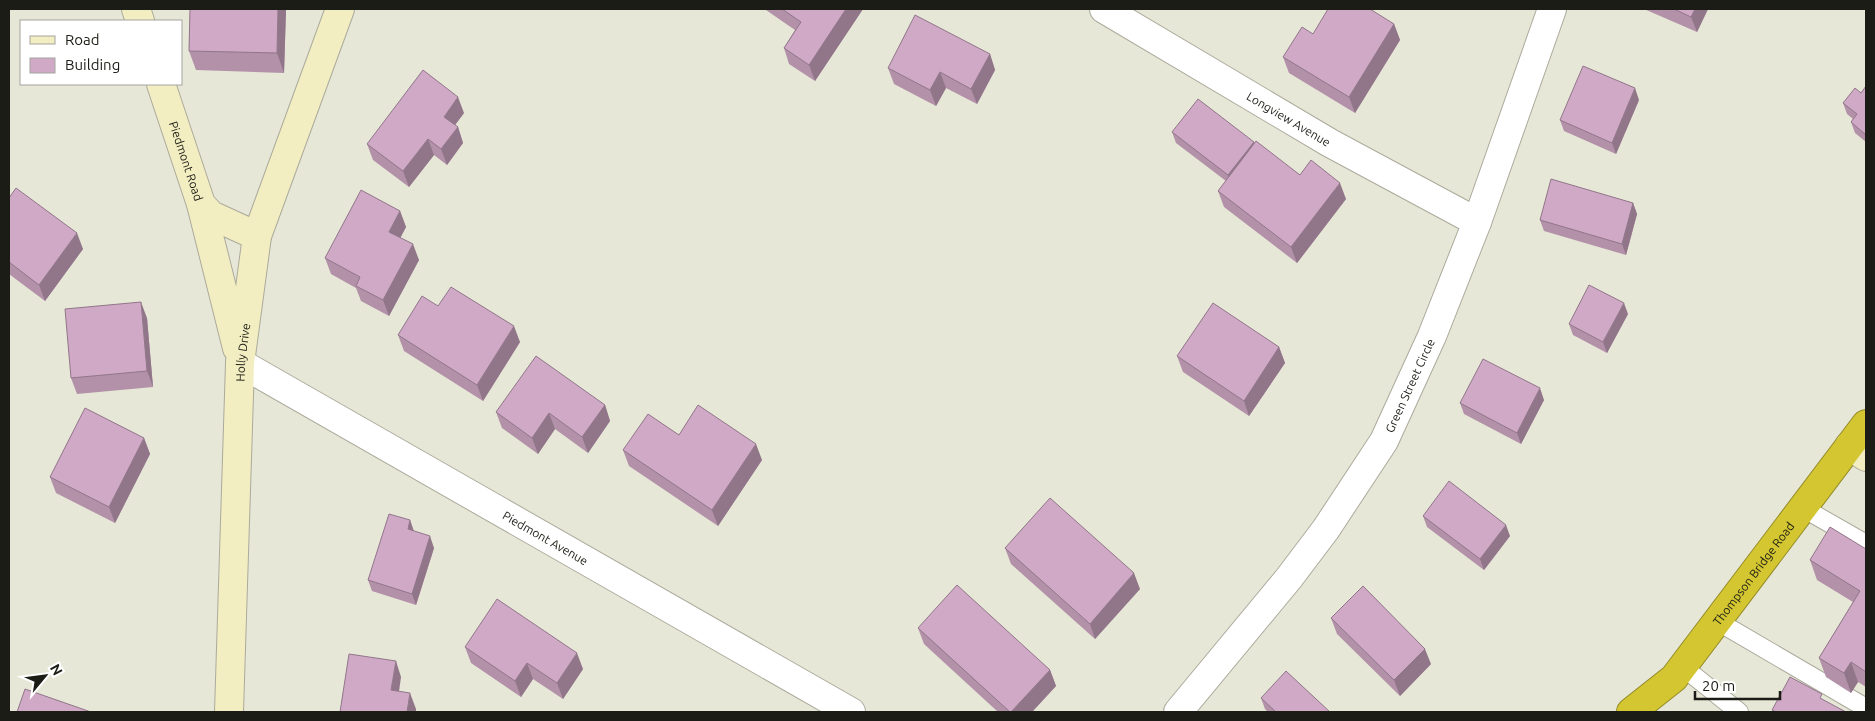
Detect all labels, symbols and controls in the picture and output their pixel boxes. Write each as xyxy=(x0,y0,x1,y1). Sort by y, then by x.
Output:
legend xyxy=(20,20,182,85)
text: Road xyxy=(65,31,100,48)
text: Building xyxy=(65,56,120,73)
street label: Longview Avenue xyxy=(1245,89,1333,148)
street label: Piedmont Road xyxy=(167,119,206,202)
street label: Holly Drive xyxy=(233,322,252,382)
street label: Green Street Circle xyxy=(1382,336,1437,434)
street label: Piedmont Avenue xyxy=(501,508,591,567)
street label: Thompson Bridge Road xyxy=(1710,519,1796,628)
north arrow xyxy=(20,651,70,701)
text: N xyxy=(47,661,66,678)
scale bar xyxy=(1695,668,1780,700)
text: 20 m xyxy=(1702,677,1735,694)

